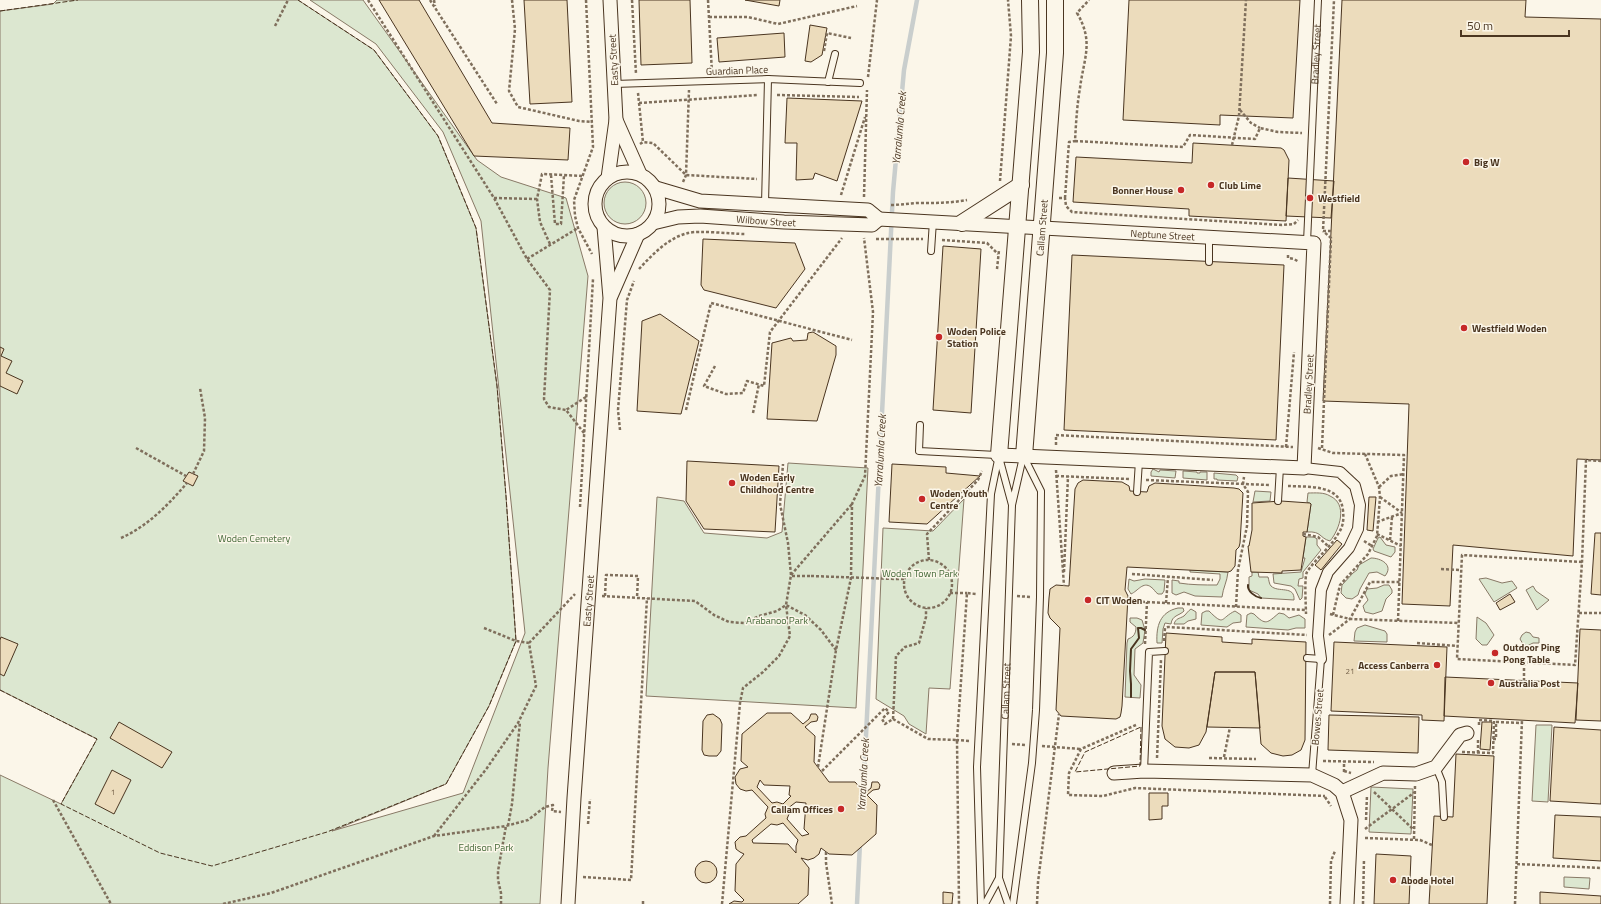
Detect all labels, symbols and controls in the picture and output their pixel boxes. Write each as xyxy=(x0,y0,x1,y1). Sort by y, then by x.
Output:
scale bar xyxy=(1461,12,1569,38)
text: 50 m xyxy=(1467,16,1493,35)
street label: Bradley Street xyxy=(1307,23,1325,85)
street label: Easty Street xyxy=(605,33,622,86)
street label: Guardian Place xyxy=(706,62,769,79)
water label: Yarralumla Creek xyxy=(888,90,910,165)
place label: Big W xyxy=(1474,155,1500,170)
marker: Big W xyxy=(1461,157,1471,167)
place label: Club Lime xyxy=(1219,178,1261,193)
marker: Club Lime xyxy=(1206,180,1216,190)
place label: Bonner House xyxy=(1112,183,1173,198)
marker: Bonner House xyxy=(1176,185,1186,195)
place label: Westfield xyxy=(1318,191,1360,206)
marker: Westfield xyxy=(1305,193,1315,203)
street label: Callam Street xyxy=(1032,198,1052,256)
street label: Wilbow Street xyxy=(736,212,797,230)
street label: Neptune Street xyxy=(1130,226,1196,244)
place label: Westfield Woden xyxy=(1472,321,1547,336)
marker: Westfield Woden xyxy=(1459,323,1469,333)
place label: Woden Police Station xyxy=(947,324,1006,351)
marker: Woden Police Station xyxy=(934,332,944,342)
street label: Bradley Street xyxy=(1299,353,1318,414)
water label: Yarralumla Creek xyxy=(870,413,890,488)
place label: Woden Early Childhood Centre xyxy=(740,470,814,497)
marker: Woden Early Childhood Centre xyxy=(727,478,737,488)
place label: Woden Youth Centre xyxy=(930,486,988,513)
marker: Woden Youth Centre xyxy=(917,494,927,504)
park label: Woden Cemetery xyxy=(218,531,290,546)
park label: Woden Town Park xyxy=(882,566,958,581)
street label: Easty Street xyxy=(579,574,598,627)
place label: CIT Woden xyxy=(1096,593,1142,608)
marker: CIT Woden xyxy=(1083,595,1093,605)
park label: Arabanoo Park xyxy=(746,613,808,628)
place label: Outdoor Ping Pong Table xyxy=(1503,640,1561,667)
marker: Outdoor Ping Pong Table xyxy=(1490,648,1500,658)
place label: Access Canberra xyxy=(1358,658,1429,673)
marker: Access Canberra xyxy=(1432,660,1442,670)
street label: Callam Street xyxy=(998,662,1015,720)
house number: 21 xyxy=(1346,665,1354,677)
place label: Australia Post xyxy=(1499,676,1560,691)
marker: Australia Post xyxy=(1486,678,1496,688)
street label: Bowes Street xyxy=(1308,688,1327,746)
water label: Yarralumla Creek xyxy=(853,737,873,812)
house number: 1 xyxy=(111,786,115,798)
place label: Callam Offices xyxy=(771,802,833,817)
marker: Callam Offices xyxy=(836,804,846,814)
park label: Eddison Park xyxy=(459,840,514,855)
place label: Abode Hotel xyxy=(1401,873,1454,888)
marker: Abode Hotel xyxy=(1388,875,1398,885)

